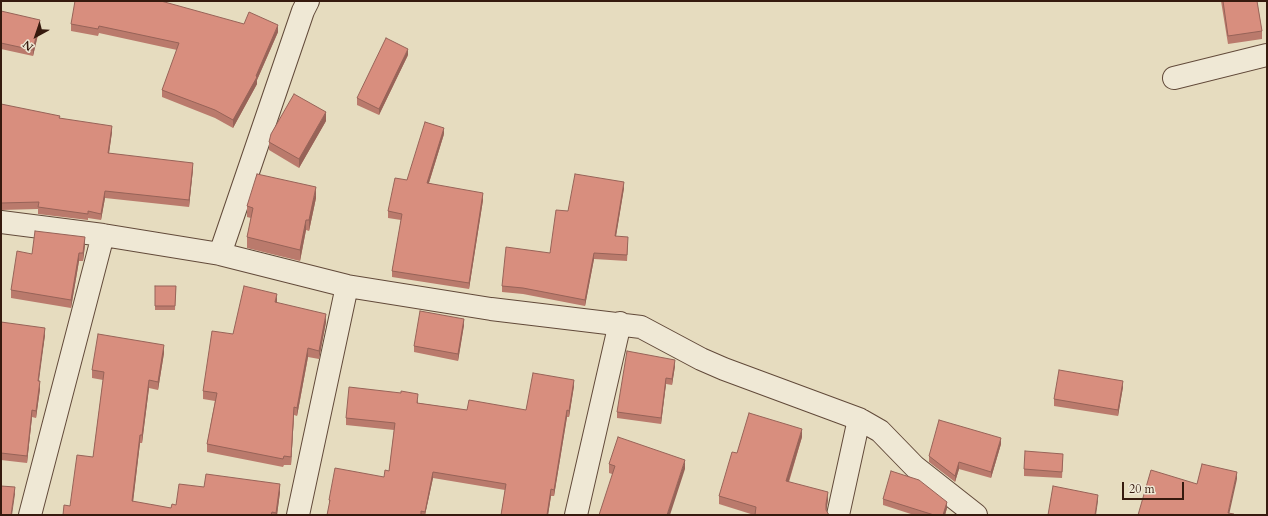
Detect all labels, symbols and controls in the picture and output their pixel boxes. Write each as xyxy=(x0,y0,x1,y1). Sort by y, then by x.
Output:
north arrow xyxy=(16,16,56,56)
text: N xyxy=(19,37,36,54)
scale bar xyxy=(1124,474,1186,500)
text: 20 m xyxy=(1129,481,1155,497)

